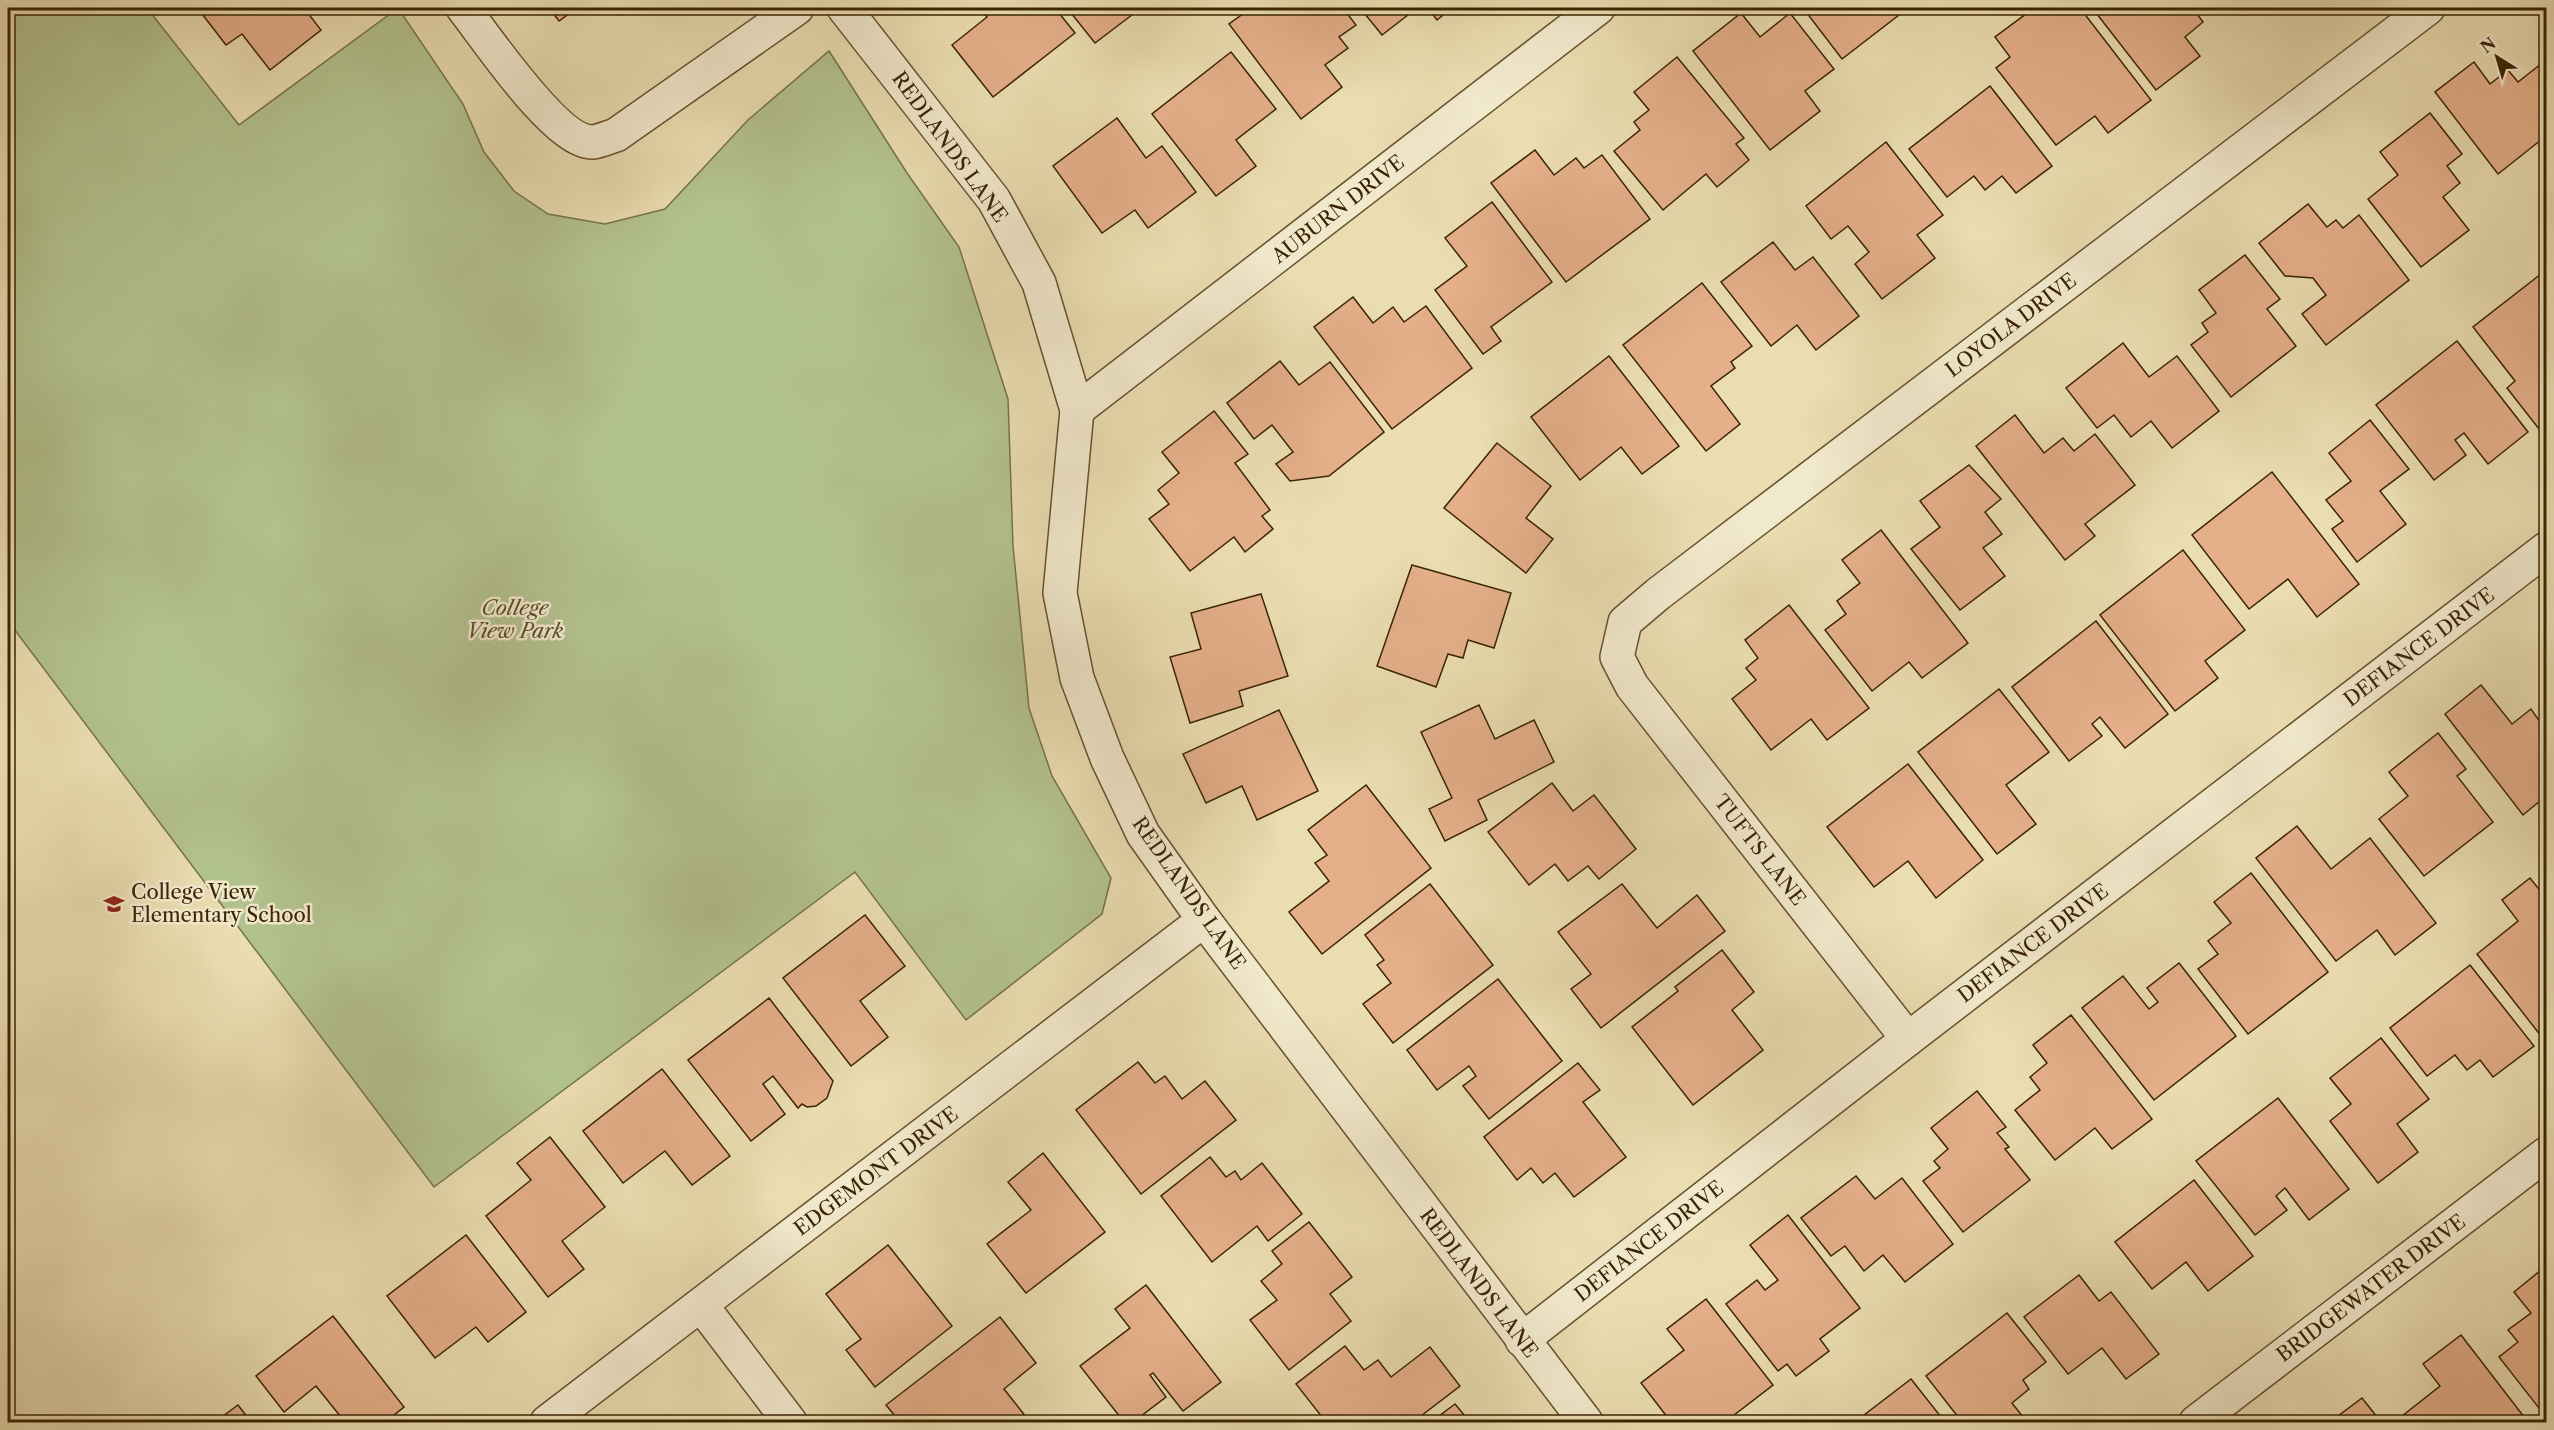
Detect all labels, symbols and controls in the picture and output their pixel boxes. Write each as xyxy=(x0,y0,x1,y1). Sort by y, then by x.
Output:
north arrow xyxy=(2467,27,2527,87)
text: N xyxy=(2476,33,2500,57)
street label: REDLANDS LANE xyxy=(887,67,1013,227)
street label: AUBURN DRIVE xyxy=(1266,150,1409,269)
street label: LOYOLA DRIVE xyxy=(1941,268,2081,382)
street label: DEFIANCE DRIVE xyxy=(2339,583,2499,711)
park label: College View Park xyxy=(467,596,564,643)
street label: TUFTS LANE xyxy=(1709,790,1811,910)
street label: REDLANDS LANE xyxy=(1127,812,1251,974)
street label: DEFIANCE DRIVE xyxy=(1953,879,2113,1007)
place label: College View Elementary School xyxy=(131,880,312,927)
school or university icon: College View Elementary School xyxy=(102,892,126,916)
street label: EDGEMONT DRIVE xyxy=(789,1102,963,1240)
street label: DEFIANCE DRIVE xyxy=(1570,1175,1728,1307)
street label: REDLANDS LANE xyxy=(1415,1204,1543,1362)
street label: BRIDGEWATER DRIVE xyxy=(2272,1209,2470,1367)

